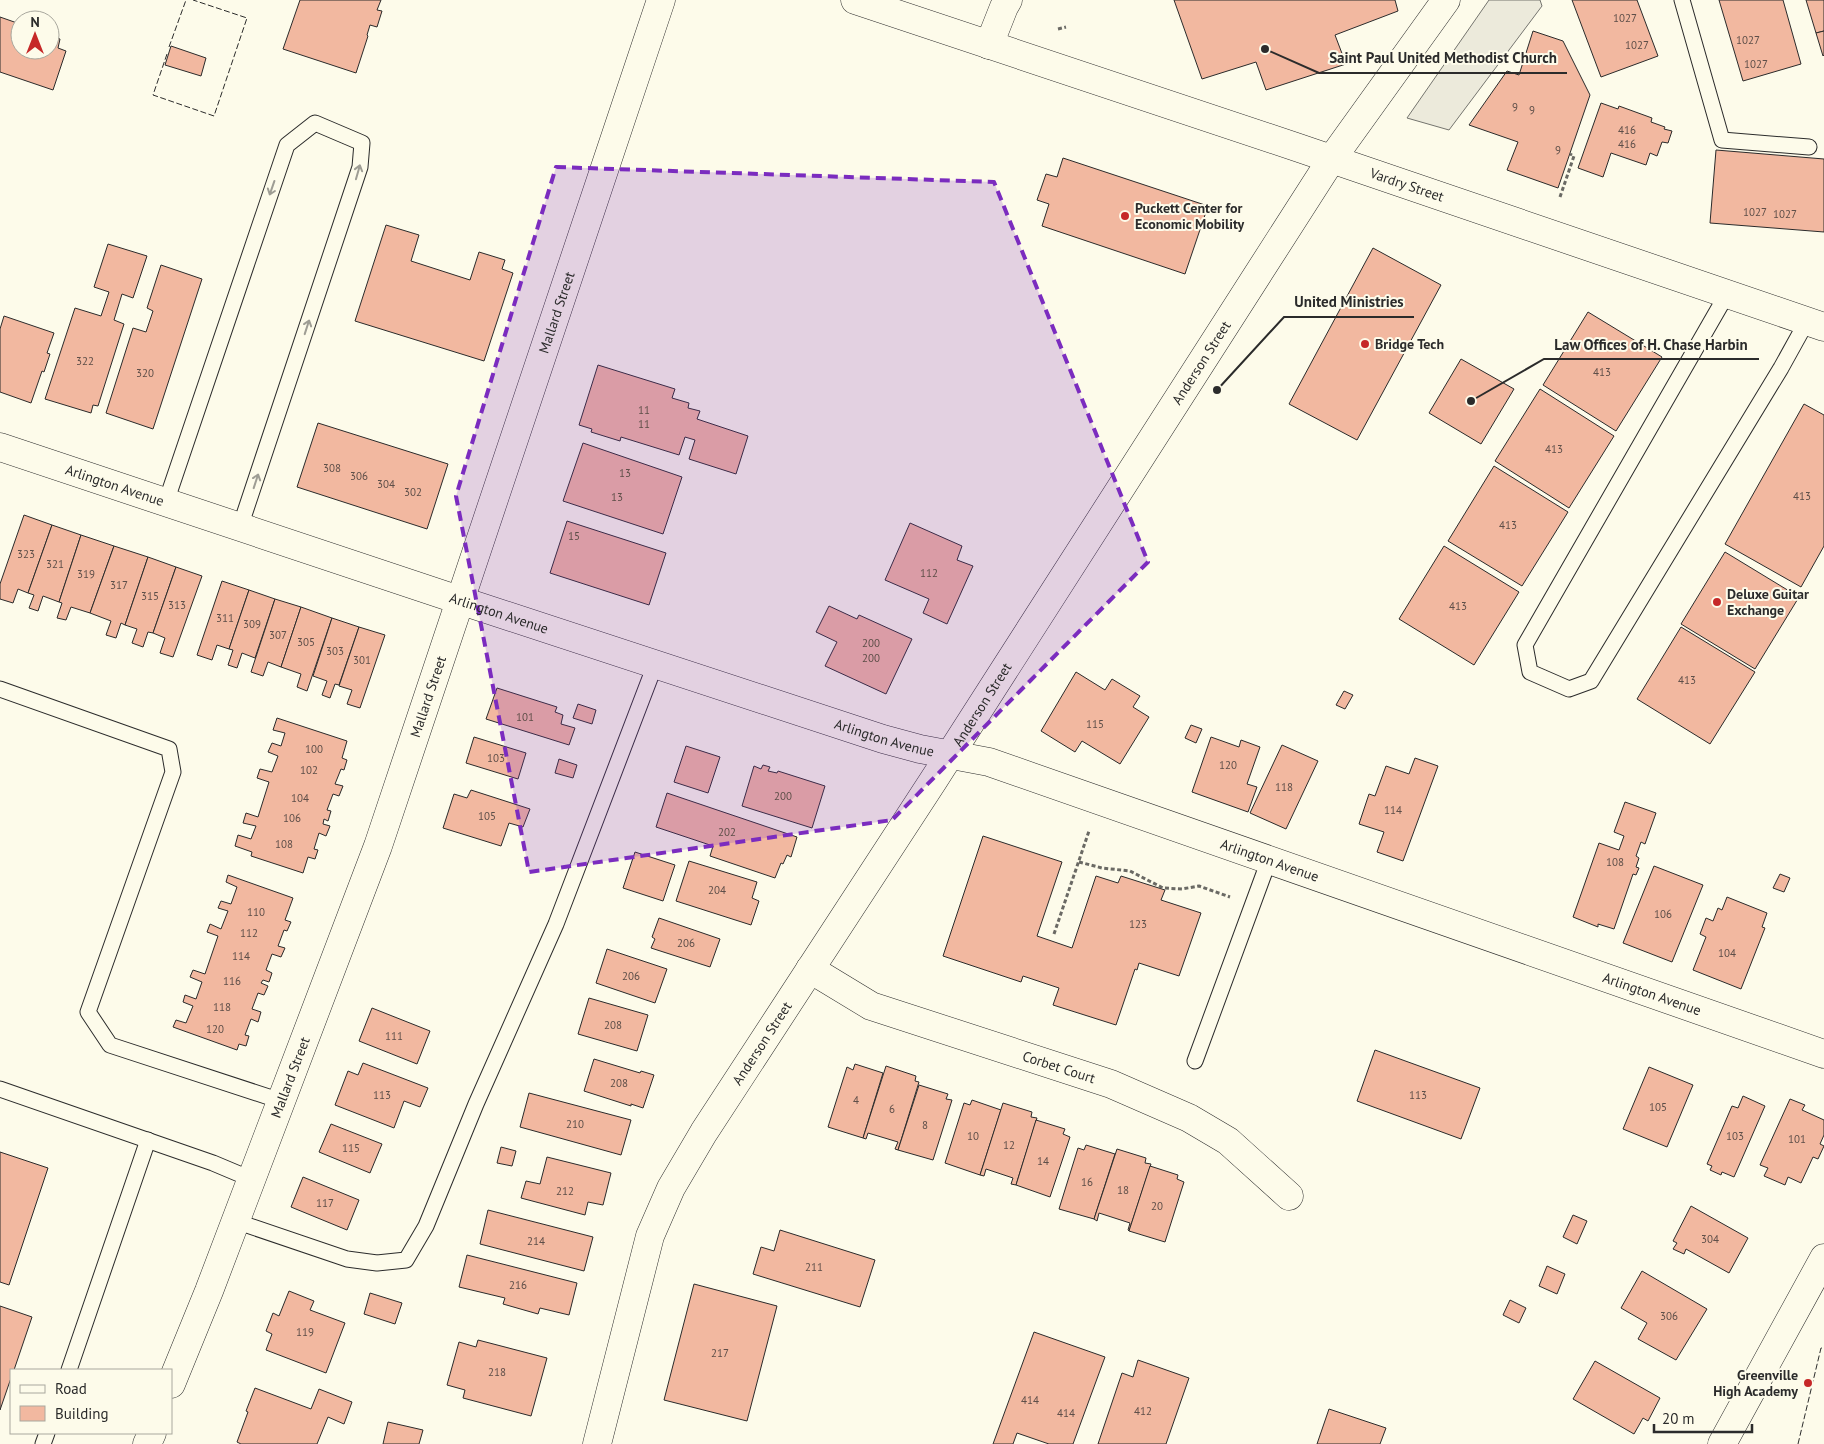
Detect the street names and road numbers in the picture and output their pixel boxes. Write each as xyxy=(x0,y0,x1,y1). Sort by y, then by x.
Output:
street label: Vardry Street xyxy=(1367,164,1446,206)
street label: Mallard Street xyxy=(534,269,579,356)
street label: Anderson Street xyxy=(1168,317,1235,408)
street label: Arlington Avenue xyxy=(63,460,166,510)
street label: Arlington Avenue xyxy=(447,589,551,638)
street label: Mallard Street xyxy=(406,653,450,740)
street label: Anderson Street xyxy=(949,659,1016,750)
street label: Arlington Avenue xyxy=(832,715,936,760)
street label: Arlington Avenue xyxy=(1218,835,1321,886)
street label: Arlington Avenue xyxy=(1601,968,1704,1019)
street label: Anderson Street xyxy=(728,998,796,1088)
street label: Mallard Street xyxy=(267,1034,314,1120)
street label: Corbet Court xyxy=(1020,1047,1098,1087)

